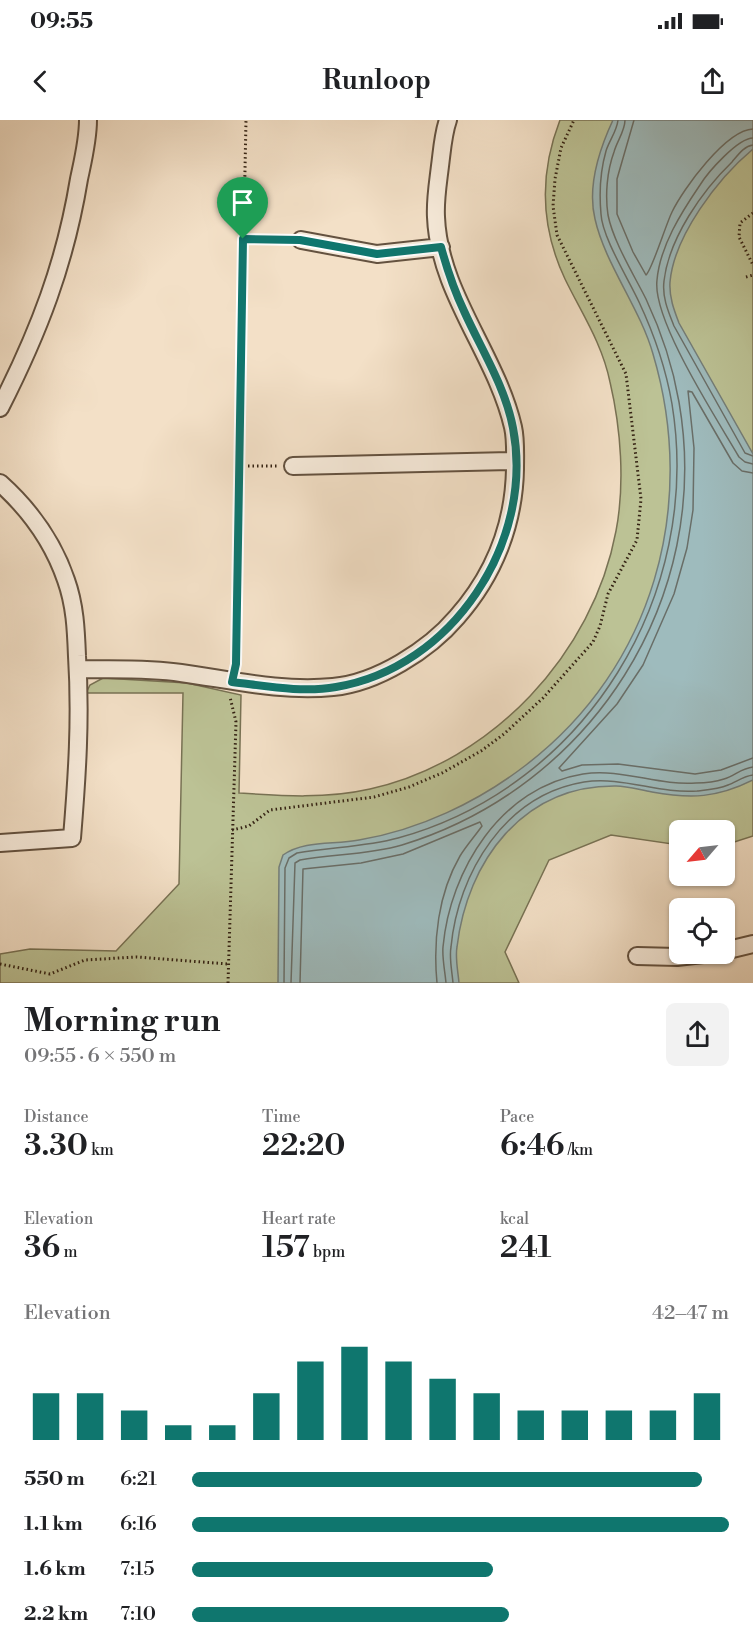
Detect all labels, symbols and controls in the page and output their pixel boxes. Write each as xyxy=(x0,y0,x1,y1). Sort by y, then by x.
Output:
text: 09:55 xyxy=(30,8,93,35)
text: Runloop xyxy=(322,64,431,98)
icon: back xyxy=(24,65,57,98)
icon: share xyxy=(696,65,729,98)
pin xyxy=(217,177,268,239)
icon: arrive xyxy=(226,186,259,219)
north arrow xyxy=(669,820,735,886)
map controls xyxy=(669,820,735,964)
button: locate xyxy=(669,898,735,964)
text: Morning run xyxy=(24,1001,221,1042)
button: share xyxy=(666,1003,729,1066)
text: 09:55 · 6 × 550 m xyxy=(24,1044,176,1069)
text: Distance xyxy=(24,1107,89,1127)
text: Time xyxy=(262,1107,301,1127)
text: Pace xyxy=(500,1107,534,1127)
text: 3.30 xyxy=(24,1127,88,1165)
text: 22:20 xyxy=(262,1127,346,1165)
text: 6:46 xyxy=(500,1127,564,1165)
text: km xyxy=(88,1140,114,1160)
text: /km xyxy=(564,1140,593,1160)
text: Elevation xyxy=(24,1209,93,1229)
text: Heart rate xyxy=(262,1209,336,1229)
text: kcal xyxy=(500,1209,529,1229)
text: 36 xyxy=(24,1229,60,1267)
text: 157 xyxy=(262,1229,310,1267)
text: 241 xyxy=(500,1229,551,1267)
text: m xyxy=(60,1242,78,1262)
text: bpm xyxy=(310,1242,345,1262)
text: Elevation xyxy=(24,1301,111,1326)
text: 42–47 m xyxy=(652,1301,729,1326)
text: 550 m xyxy=(24,1467,85,1492)
text: 6:21 xyxy=(120,1467,157,1492)
text: 1.1 km xyxy=(24,1512,83,1537)
text: 6:16 xyxy=(120,1512,157,1537)
text: 1.6 km xyxy=(24,1557,86,1582)
text: 7:15 xyxy=(120,1557,154,1582)
text: 2.2 km xyxy=(24,1602,88,1627)
text: 7:10 xyxy=(120,1602,156,1627)

